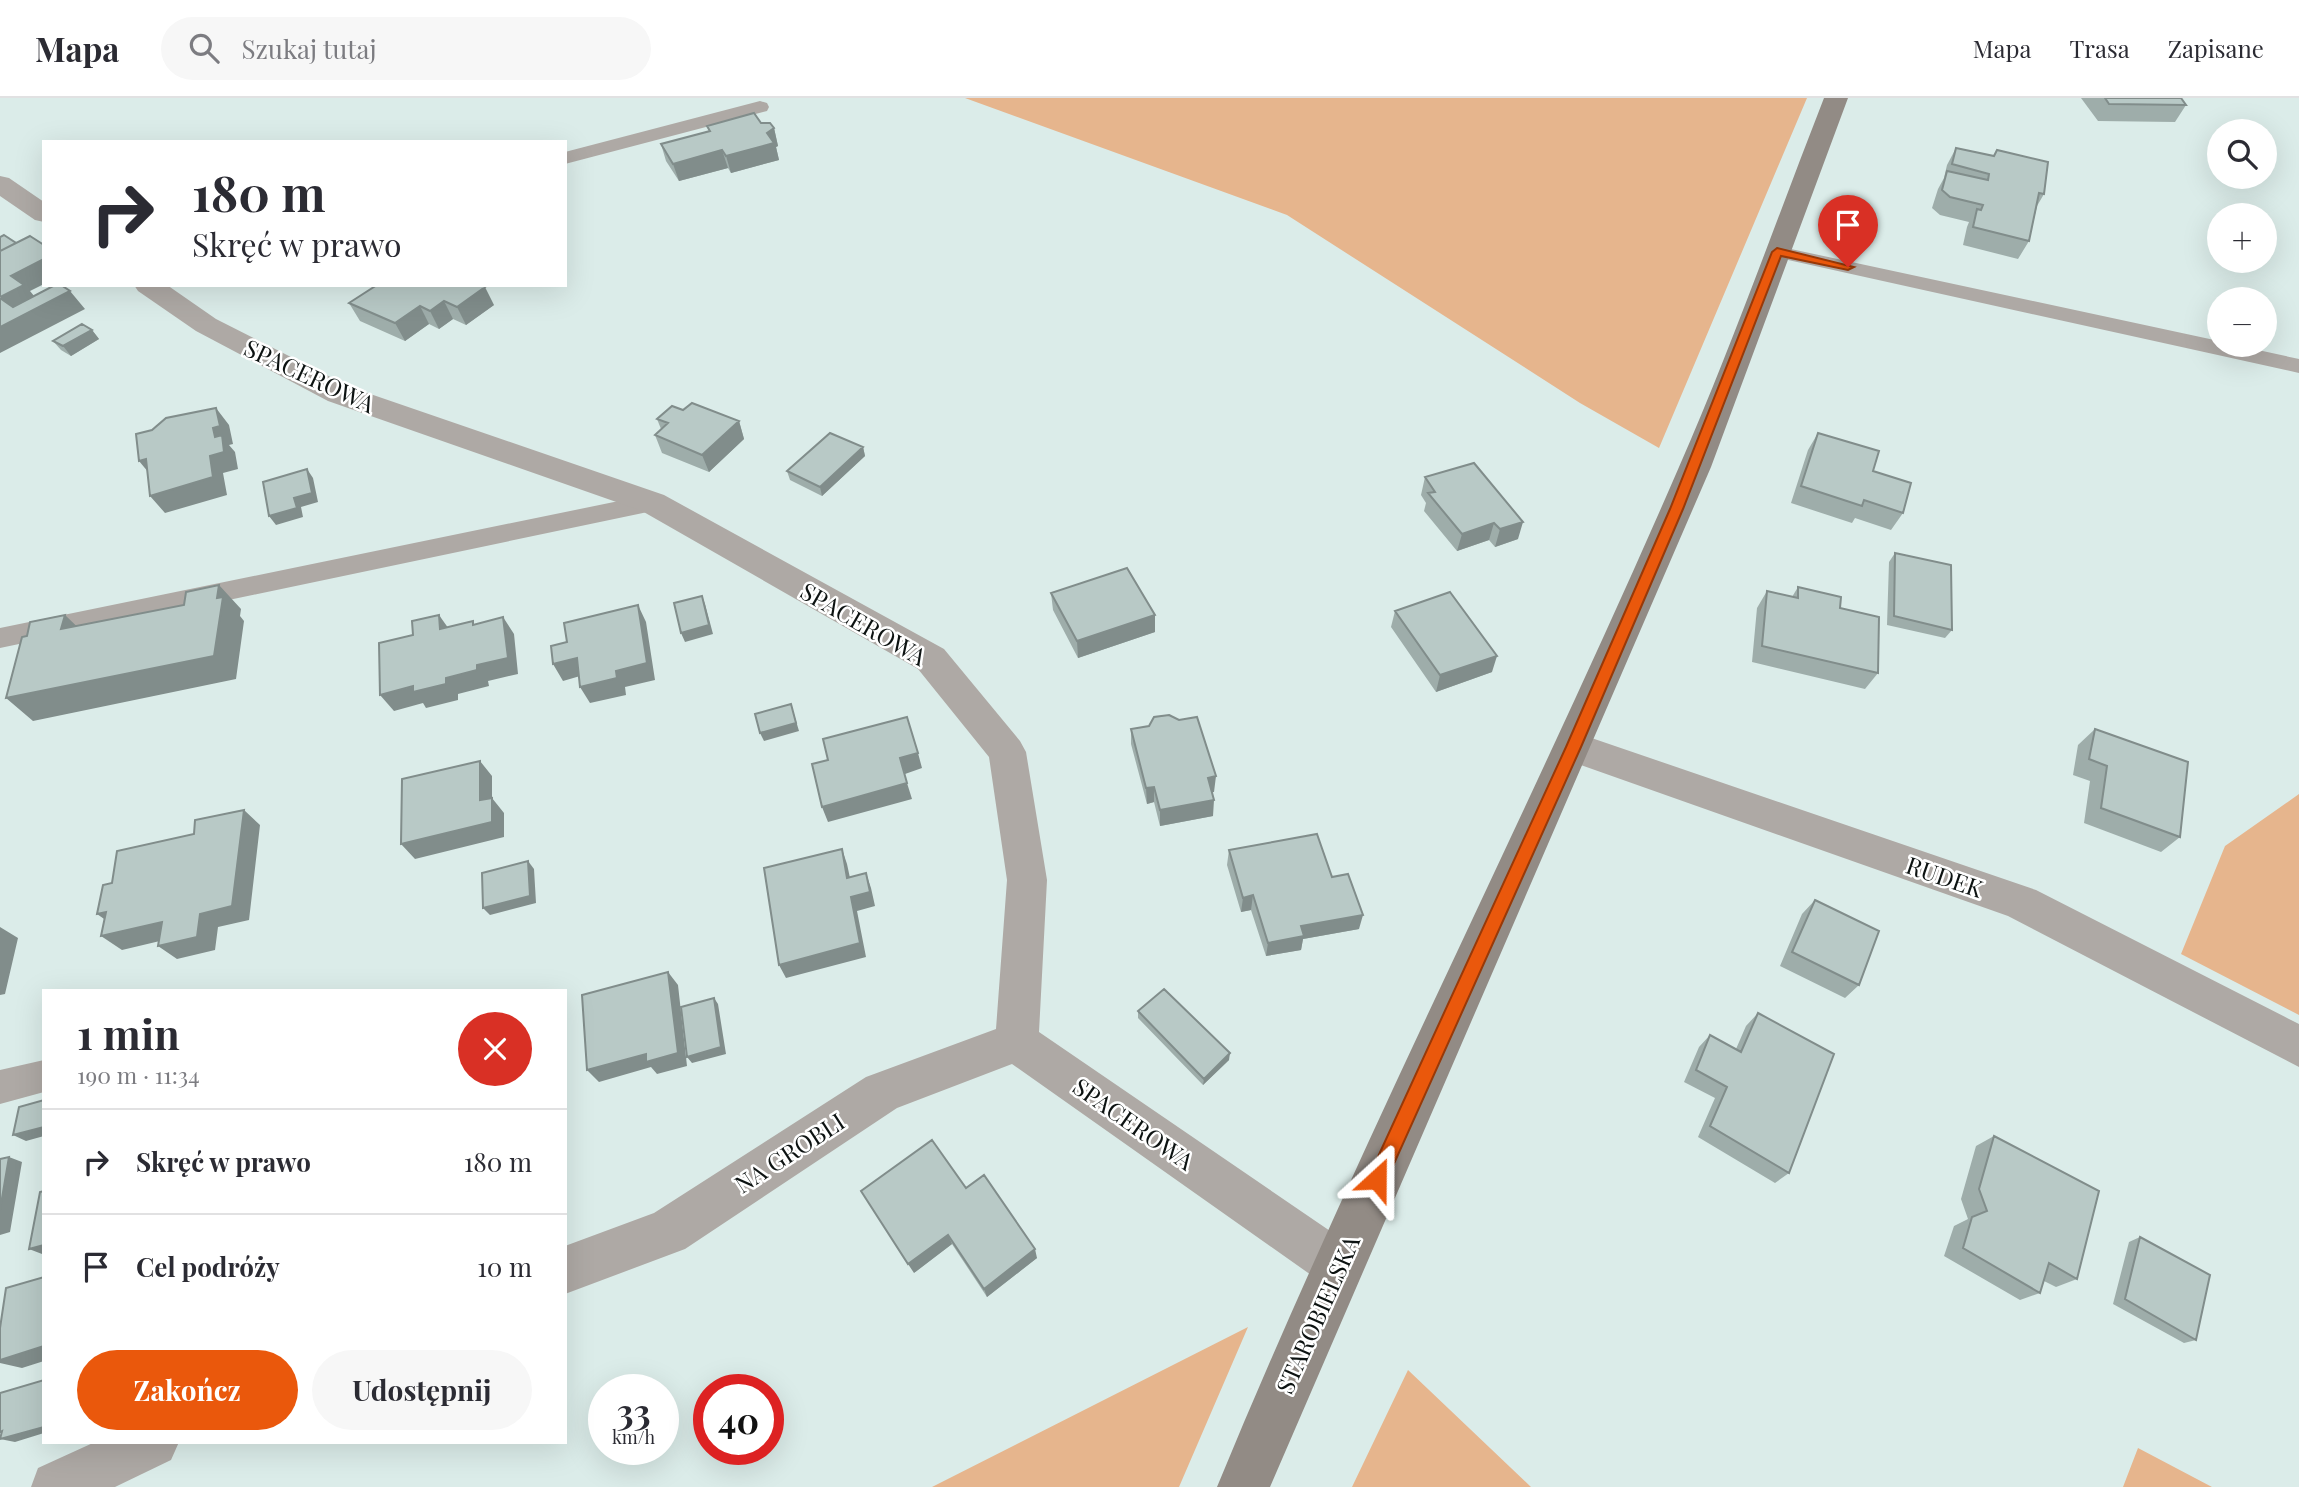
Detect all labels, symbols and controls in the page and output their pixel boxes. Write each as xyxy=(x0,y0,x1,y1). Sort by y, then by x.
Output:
search box xyxy=(161,17,651,80)
text: Mapa xyxy=(35,26,119,70)
icon: search xyxy=(185,29,223,67)
text: Szukaj tutaj xyxy=(241,31,376,66)
text: Mapa xyxy=(1973,32,2031,64)
text: Trasa xyxy=(2069,32,2130,64)
text: Zapisane xyxy=(2168,32,2264,64)
map controls xyxy=(2207,119,2277,357)
button: search xyxy=(2207,119,2277,189)
text: 180 m xyxy=(192,159,326,224)
icon: right xyxy=(77,168,168,259)
pin xyxy=(1818,195,1878,267)
button: + xyxy=(2207,203,2277,273)
icon: arrive xyxy=(1829,206,1867,244)
text: Skręć w prawo xyxy=(192,222,402,265)
button: − xyxy=(2207,287,2277,357)
street label: SPACEROWA xyxy=(240,331,381,420)
street label: SPACEROWA xyxy=(795,574,934,672)
street label: RUDEK xyxy=(1902,848,1988,904)
text: 1 min xyxy=(77,1005,180,1061)
button: close xyxy=(458,1012,532,1086)
text: 190 m · 11:34 xyxy=(77,1059,200,1090)
street label: SPACEROWA xyxy=(1067,1070,1201,1177)
street label: NA GROBLI xyxy=(728,1105,850,1199)
position arrow xyxy=(1340,1142,1414,1216)
icon: right xyxy=(77,1143,115,1181)
text: Skręć w prawo xyxy=(136,1144,311,1179)
text: 180 m xyxy=(464,1144,532,1179)
street label: STAROBIELSKA xyxy=(1268,1229,1367,1398)
icon: arrive xyxy=(77,1248,115,1286)
text: Cel podróży xyxy=(136,1249,280,1284)
text: 10 m xyxy=(477,1249,532,1284)
button: Zakończ xyxy=(77,1350,298,1430)
button: Udostępnij xyxy=(312,1350,532,1430)
speed limit sign: 40 xyxy=(693,1374,784,1465)
text: 33 xyxy=(616,1387,651,1434)
text: km/h xyxy=(612,1425,655,1449)

